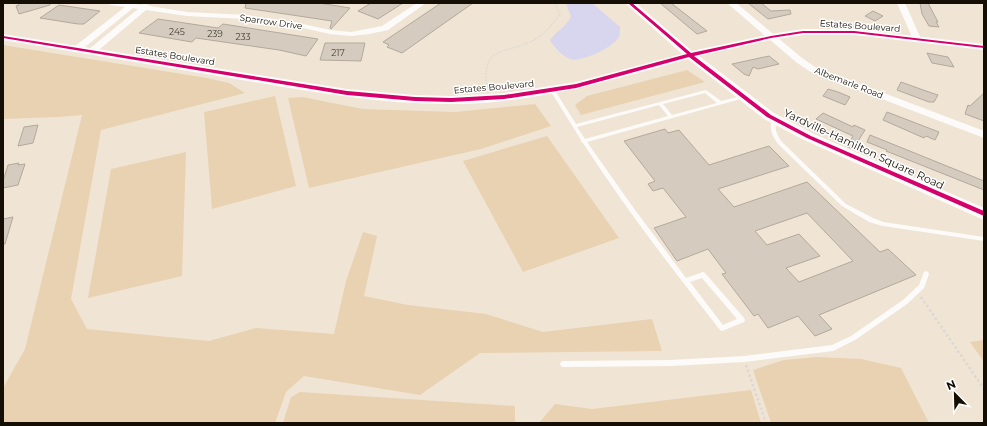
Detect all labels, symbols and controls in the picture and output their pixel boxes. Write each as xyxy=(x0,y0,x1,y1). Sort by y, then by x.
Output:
street label: Sparrow Drive xyxy=(239,12,304,31)
street label: Estates Boulevard xyxy=(819,17,901,34)
house number: 245 xyxy=(169,26,185,37)
house number: 239 xyxy=(207,28,223,39)
house number: 233 xyxy=(235,31,251,42)
street label: Estates Boulevard xyxy=(134,44,216,67)
house number: 217 xyxy=(331,47,345,58)
street label: Albemarle Road xyxy=(813,64,885,101)
street label: Estates Boulevard xyxy=(453,78,535,95)
street label: Yardville-Hamilton Square Road xyxy=(782,106,946,192)
north arrow xyxy=(935,374,975,414)
text: N xyxy=(944,377,958,393)

